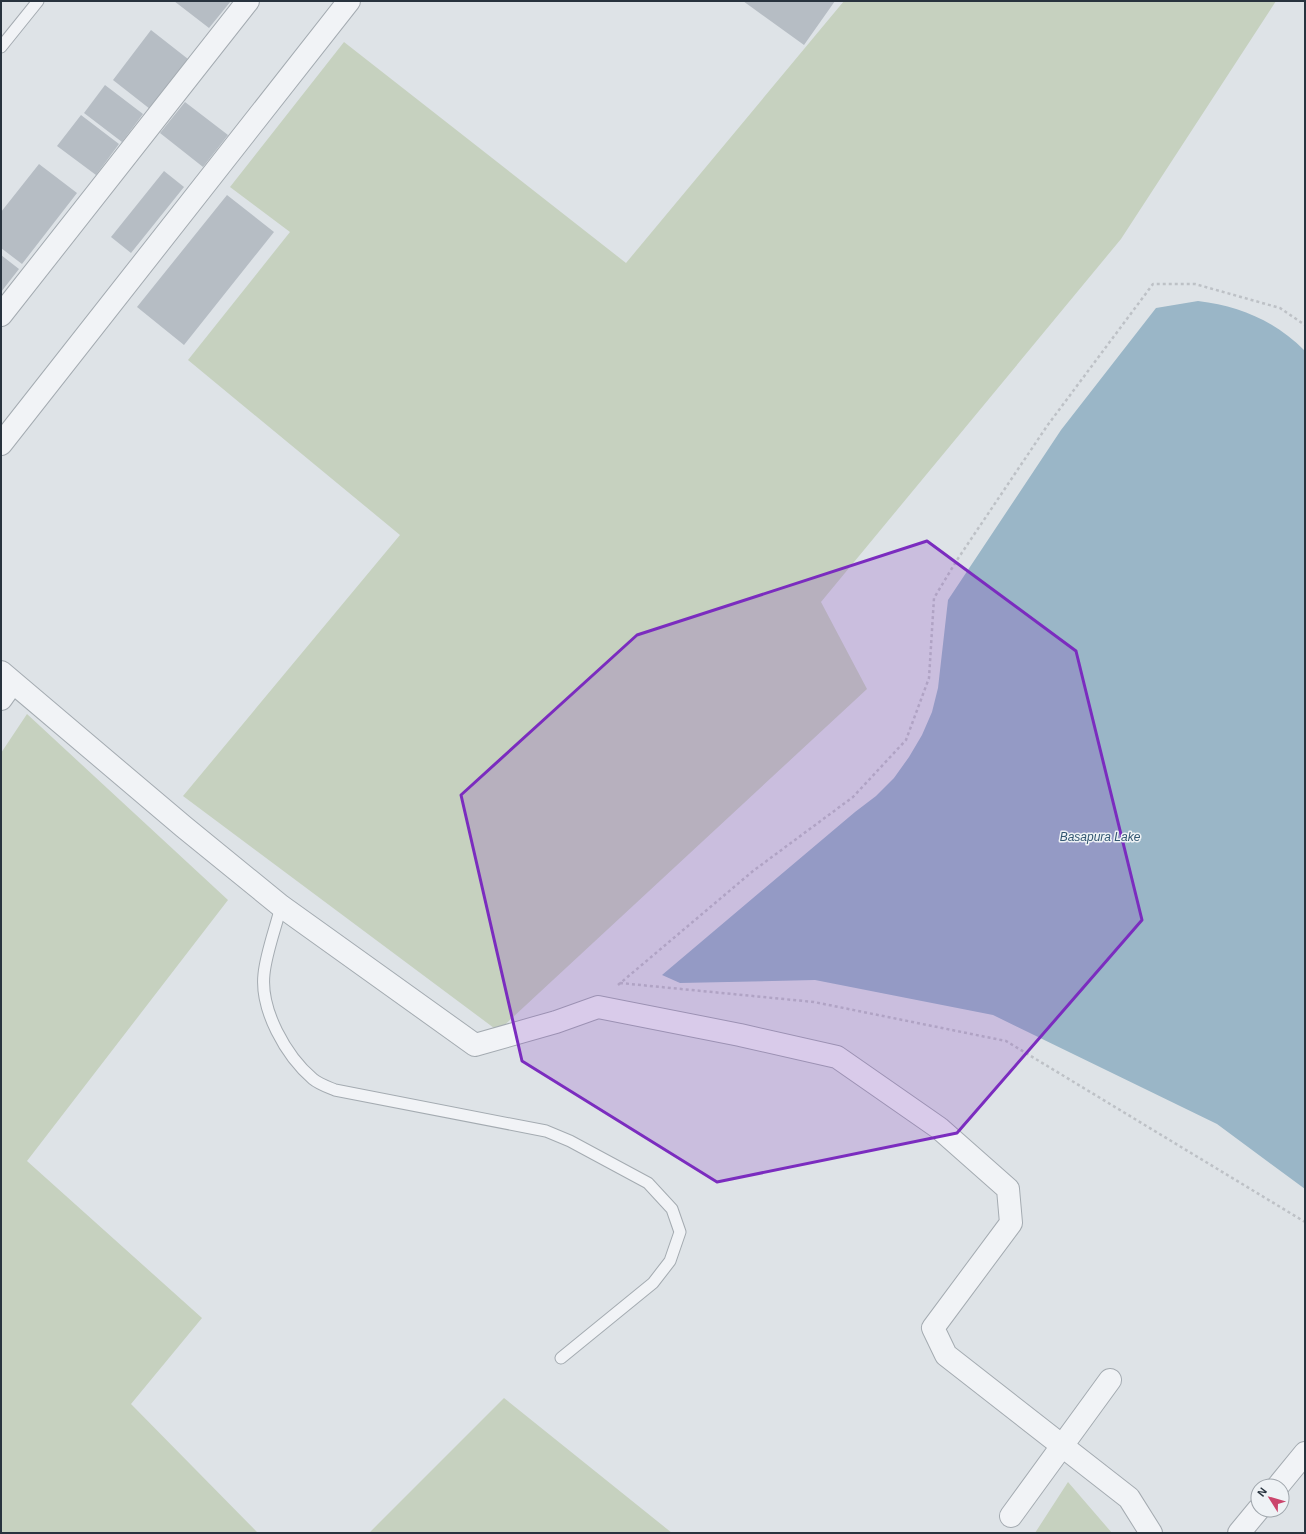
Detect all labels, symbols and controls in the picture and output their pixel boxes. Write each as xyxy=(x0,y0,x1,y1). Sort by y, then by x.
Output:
water label: Basapura Lake xyxy=(1060,830,1141,844)
north arrow xyxy=(1250,1478,1290,1518)
text: N xyxy=(1255,1485,1269,1499)

